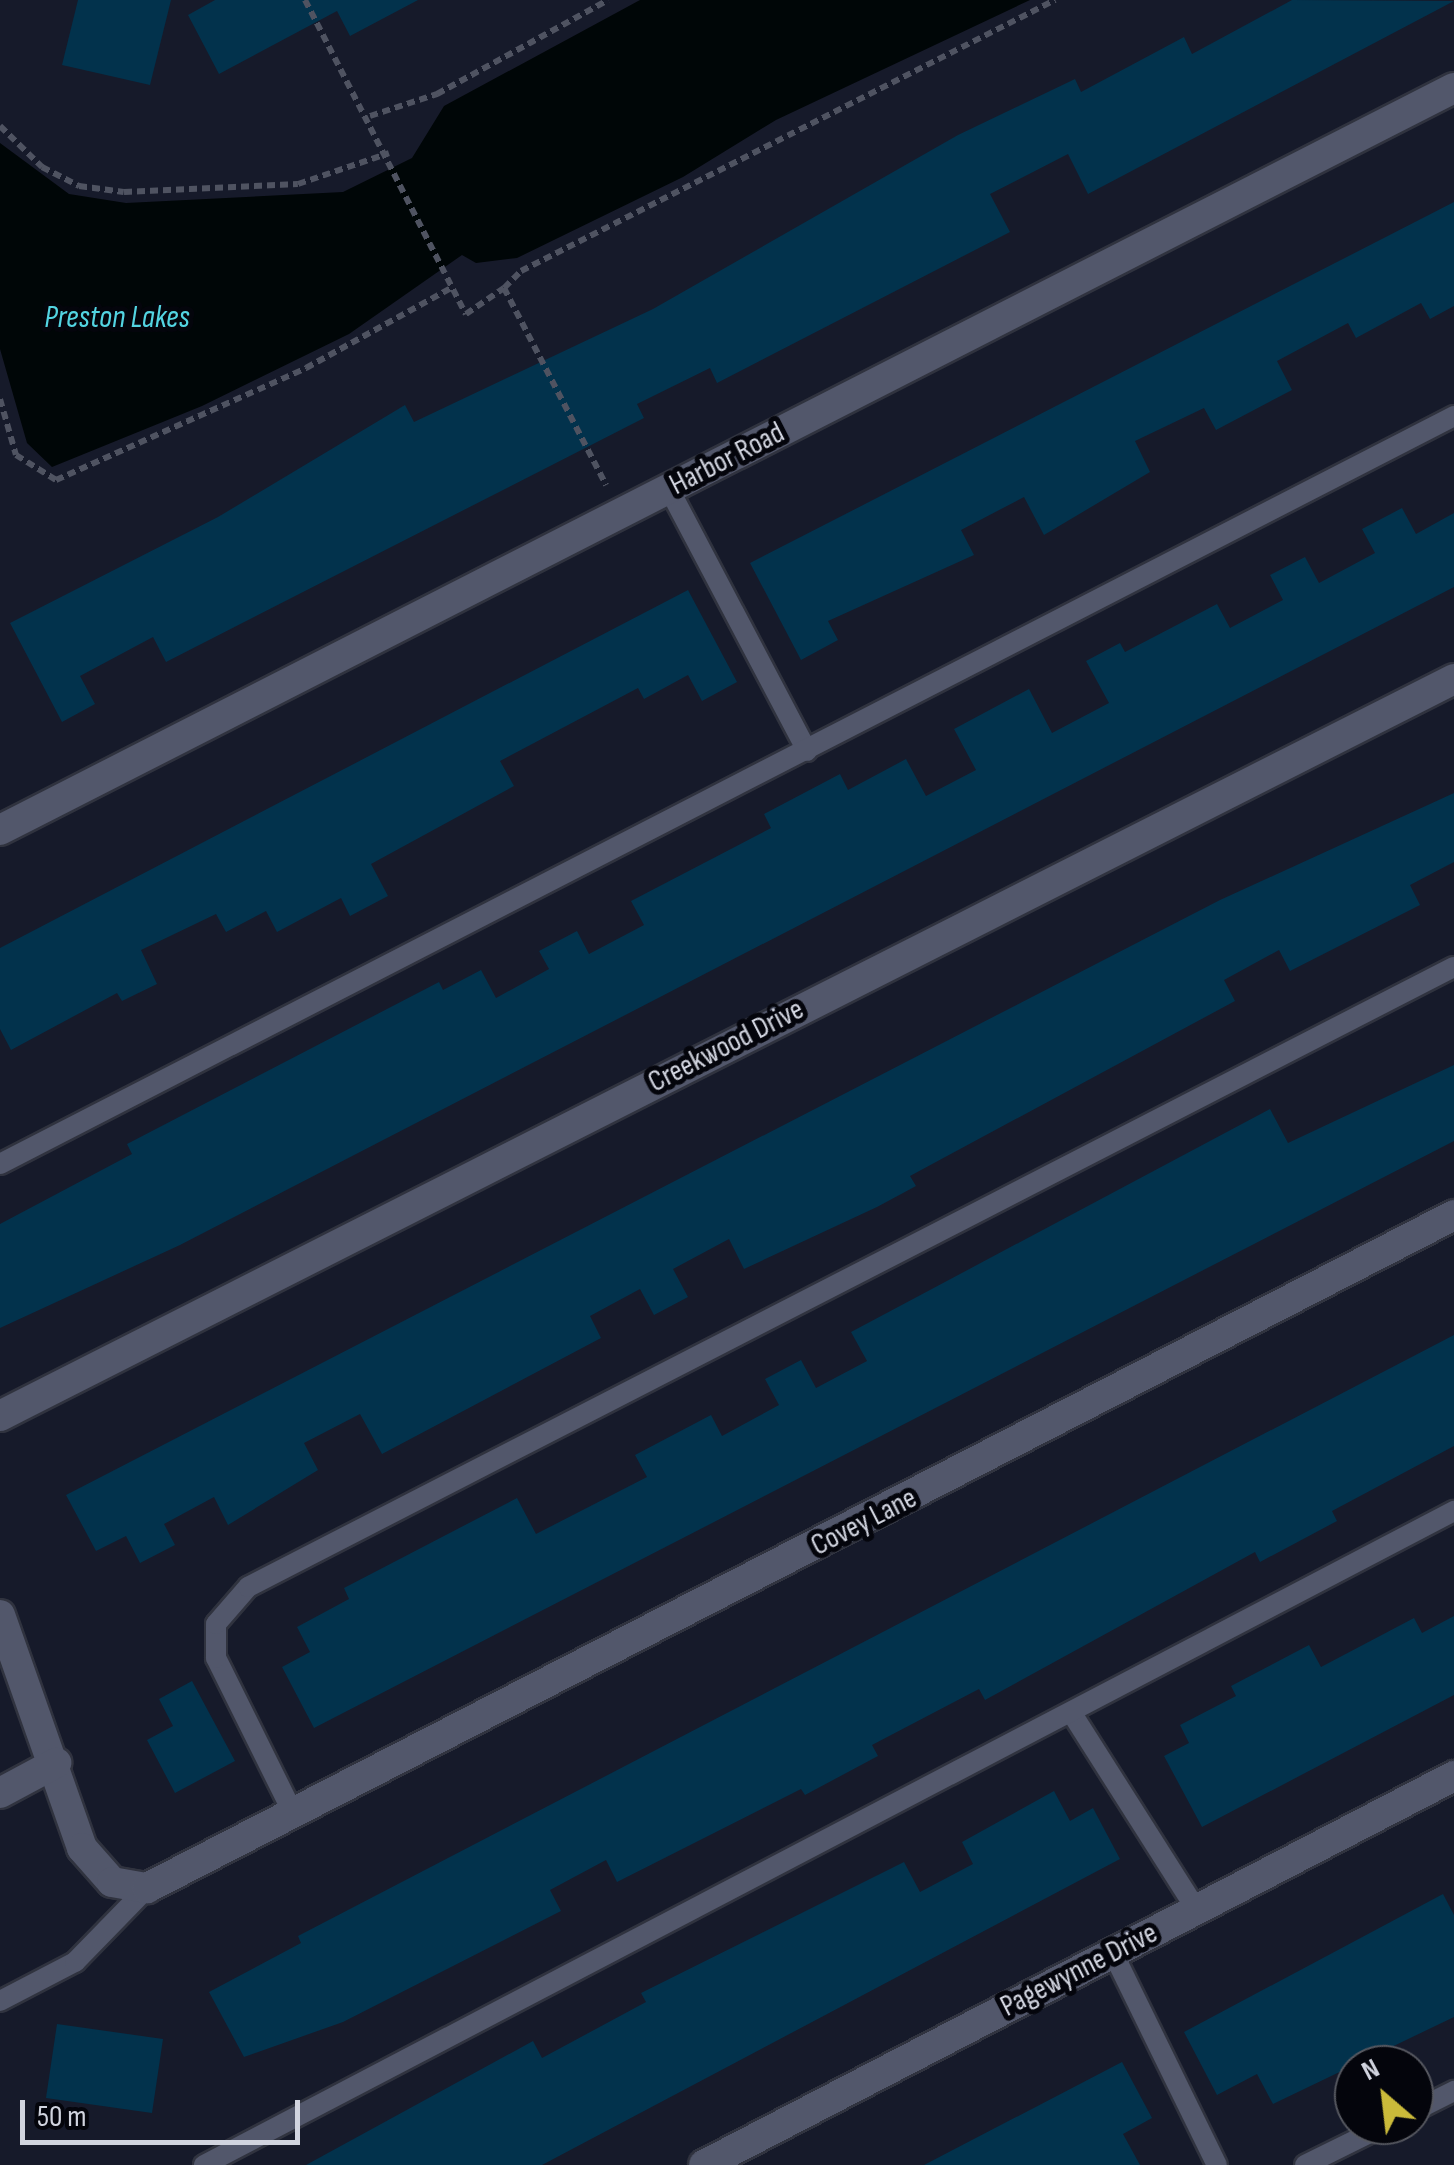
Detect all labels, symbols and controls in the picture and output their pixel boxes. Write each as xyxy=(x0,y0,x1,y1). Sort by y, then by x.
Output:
water label: Preston Lakes xyxy=(44,299,190,337)
street label: Harbor Road xyxy=(664,415,790,503)
street label: Creekwood Drive xyxy=(642,991,810,1101)
street label: Covey Lane xyxy=(805,1480,923,1564)
street label: Pagewynne Drive xyxy=(995,1915,1163,2025)
north arrow xyxy=(1334,2045,1434,2145)
text: N xyxy=(1356,2052,1385,2088)
scale bar xyxy=(25,2080,305,2142)
text: 50 m xyxy=(37,2099,86,2135)

